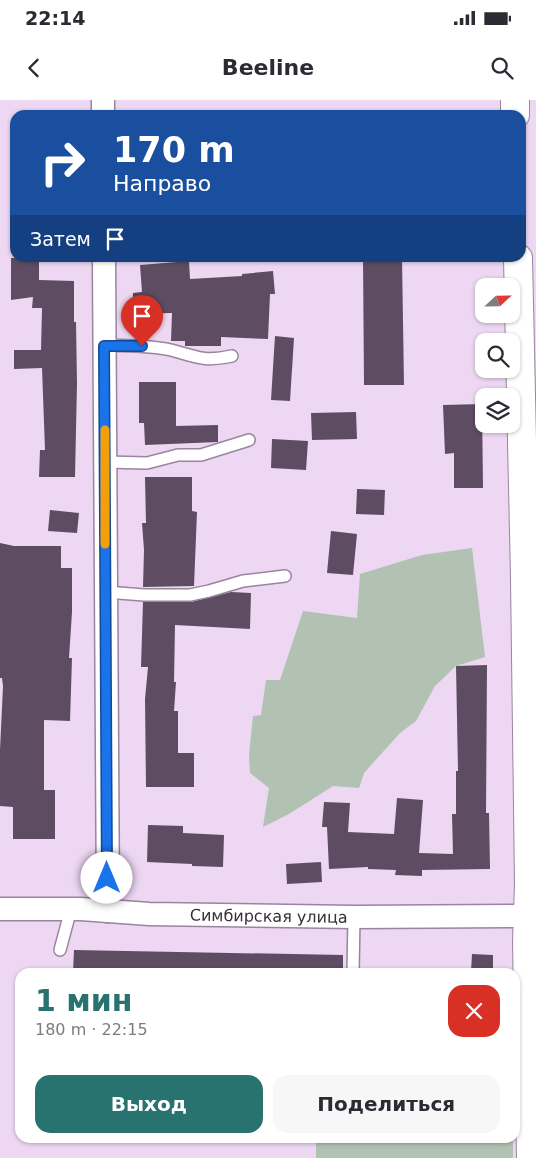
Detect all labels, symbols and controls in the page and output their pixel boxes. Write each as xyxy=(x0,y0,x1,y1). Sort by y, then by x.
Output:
text: 22:14 xyxy=(25,7,85,29)
icon: back xyxy=(20,54,48,82)
icon: search xyxy=(488,54,516,82)
text: Beeline xyxy=(222,55,314,80)
icon: right xyxy=(30,130,95,195)
text: 170 m xyxy=(113,130,235,170)
text: Направо xyxy=(113,171,211,196)
icon: arrive xyxy=(101,225,129,253)
text: Затем xyxy=(30,228,91,250)
north arrow xyxy=(475,278,520,322)
map controls xyxy=(475,278,520,433)
pin xyxy=(121,295,163,346)
icon: arrive xyxy=(128,302,156,330)
button: search xyxy=(475,333,520,378)
button: layers xyxy=(475,388,520,433)
position arrow xyxy=(80,851,132,903)
street label: Симбирская улица xyxy=(190,906,348,927)
text: 1 мин xyxy=(35,983,133,1018)
button: close xyxy=(448,985,500,1037)
text: 180 m · 22:15 xyxy=(35,1020,148,1039)
button: Выход xyxy=(35,1075,263,1133)
button: Поделиться xyxy=(273,1075,500,1133)

